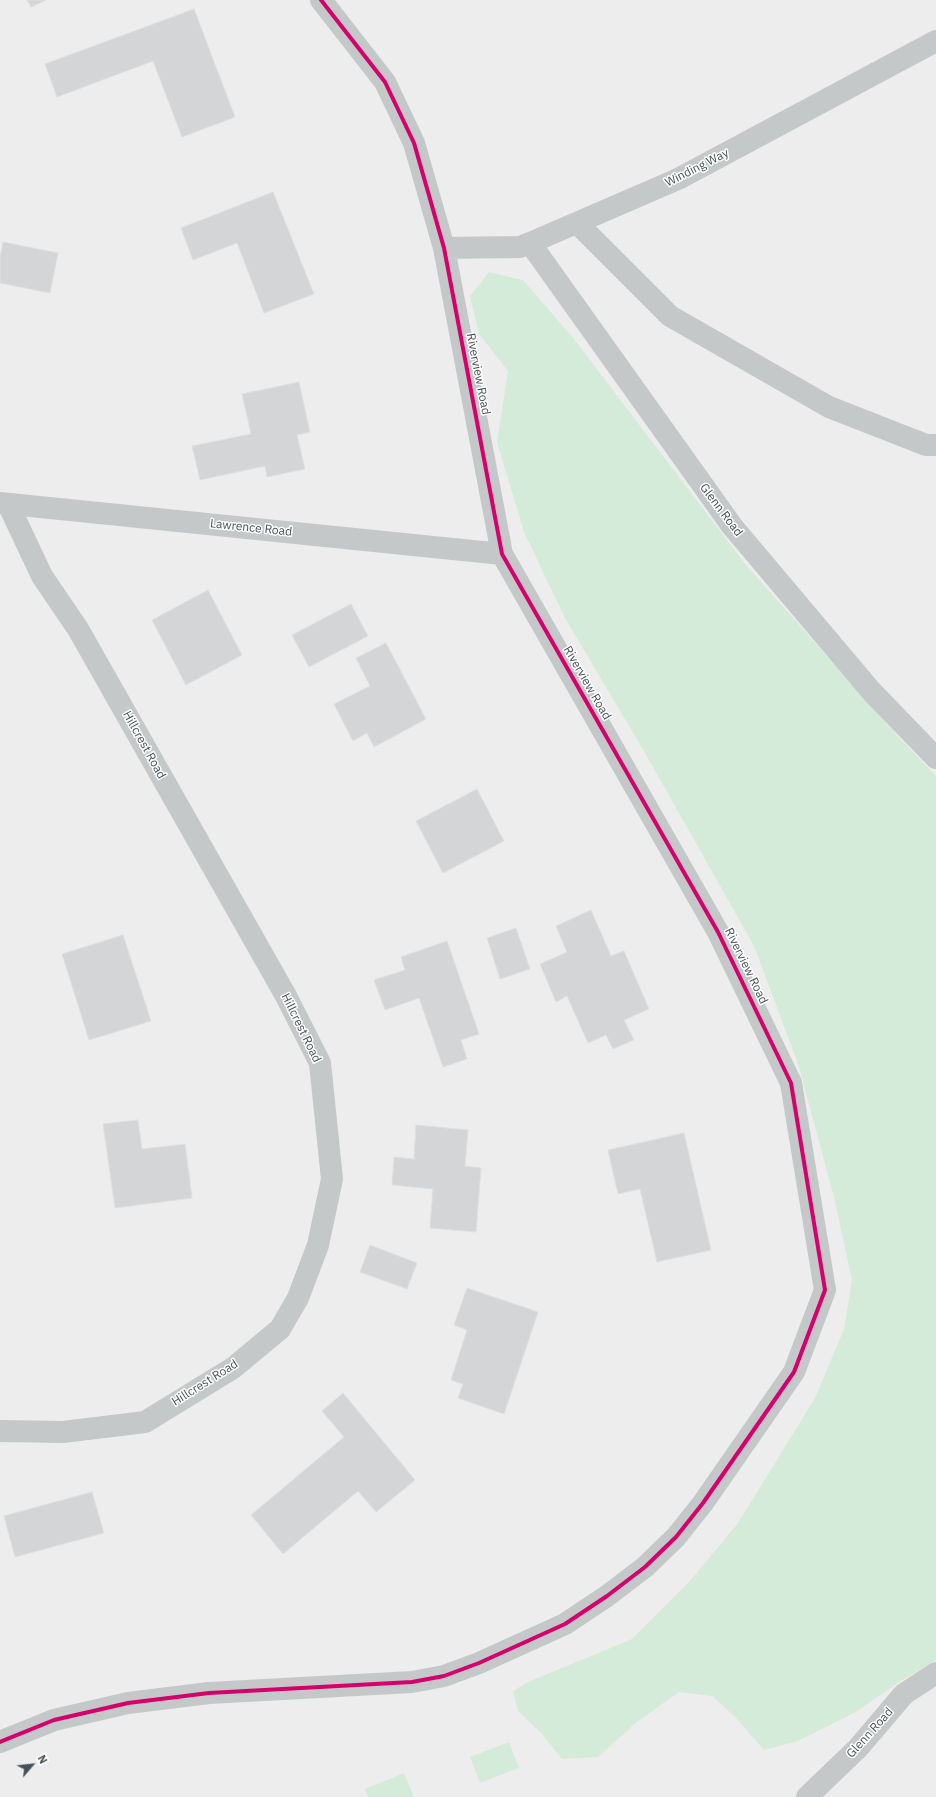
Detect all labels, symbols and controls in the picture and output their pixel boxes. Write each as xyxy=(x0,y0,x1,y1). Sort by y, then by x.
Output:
street label: Winding Way xyxy=(663,146,731,190)
street label: Riverview Road xyxy=(463,332,493,416)
street label: Glenn Road xyxy=(697,481,745,539)
street label: Lawrence Road xyxy=(209,517,293,539)
street label: Riverview Road xyxy=(560,644,614,722)
street label: Hillcrest Road xyxy=(119,709,169,781)
street label: Riverview Road xyxy=(721,926,771,1006)
street label: Hillcrest Road xyxy=(278,991,324,1065)
street label: Hillcrest Road xyxy=(169,1357,241,1409)
street label: Glenn Road xyxy=(844,1705,896,1761)
north arrow xyxy=(12,1745,52,1785)
text: N xyxy=(35,1753,51,1766)

